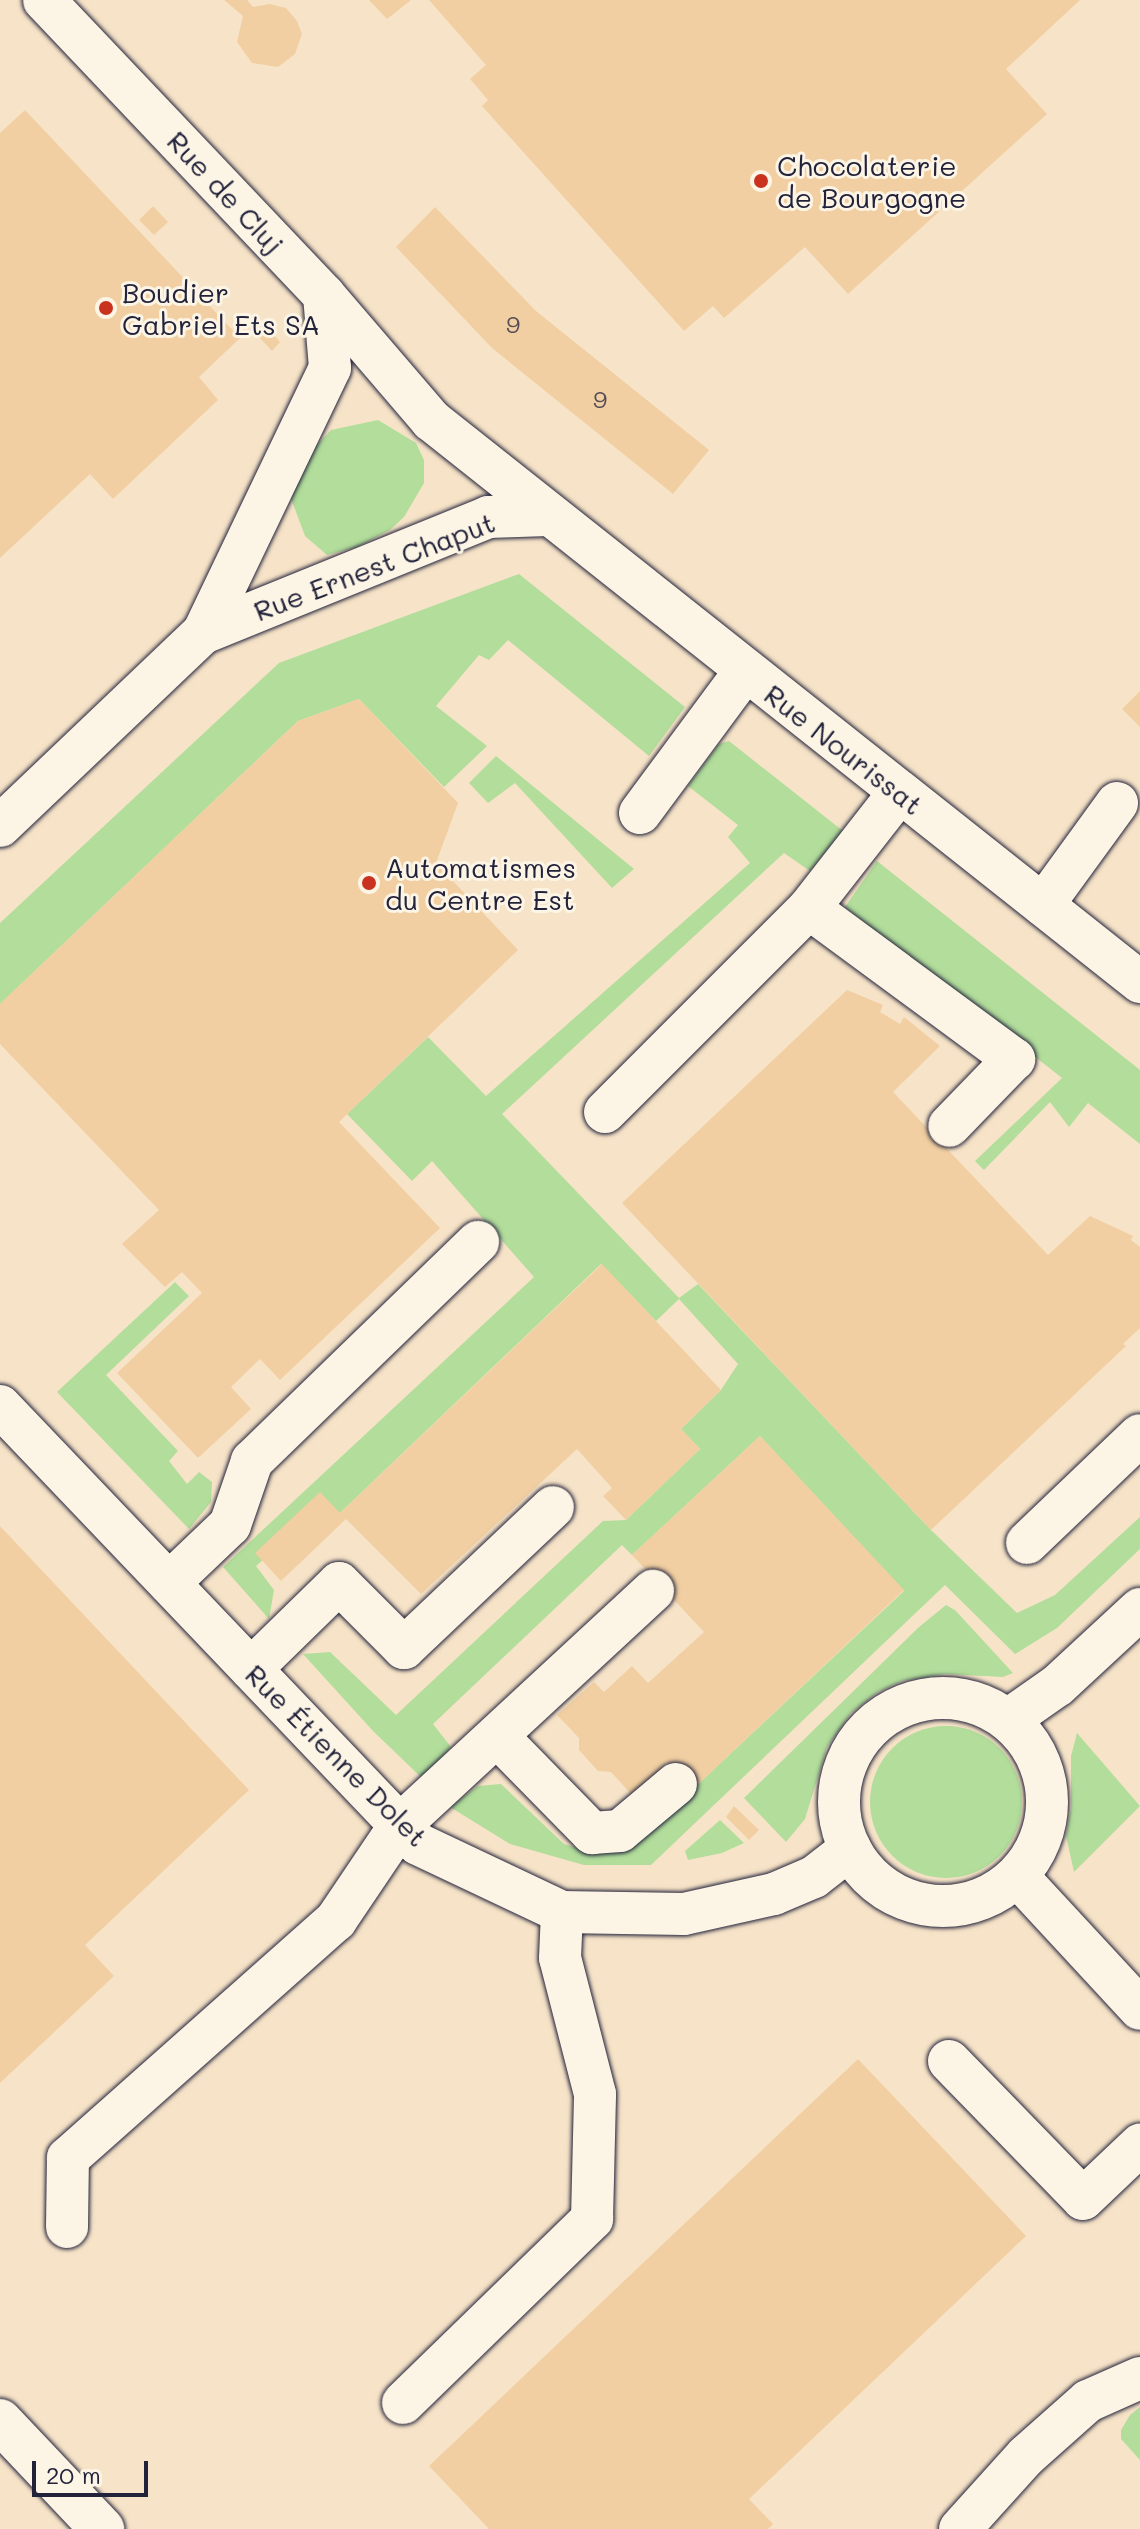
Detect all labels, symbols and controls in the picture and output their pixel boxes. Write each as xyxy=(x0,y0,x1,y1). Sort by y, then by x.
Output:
street label: Rue de Cluj xyxy=(161,124,291,260)
place label: Chocolaterie de Bourgogne xyxy=(777,148,966,214)
marker: Chocolaterie de Bourgogne xyxy=(752,172,770,190)
place label: Boudier Gabriel Ets SA xyxy=(122,275,320,341)
marker: Boudier Gabriel Ets SA xyxy=(97,299,115,317)
house number: 9 xyxy=(506,310,520,338)
house number: 9 xyxy=(593,385,607,413)
street label: Rue Ernest Chaput xyxy=(249,505,499,627)
street label: Rue Nourissat xyxy=(758,677,930,821)
place label: Automatismes du Centre Est xyxy=(385,850,576,916)
marker: Automatismes du Centre Est xyxy=(360,874,378,892)
street label: Rue Étienne Dolet xyxy=(239,1657,435,1853)
scale bar xyxy=(36,2445,152,2495)
text: 20 m xyxy=(46,2459,101,2490)

